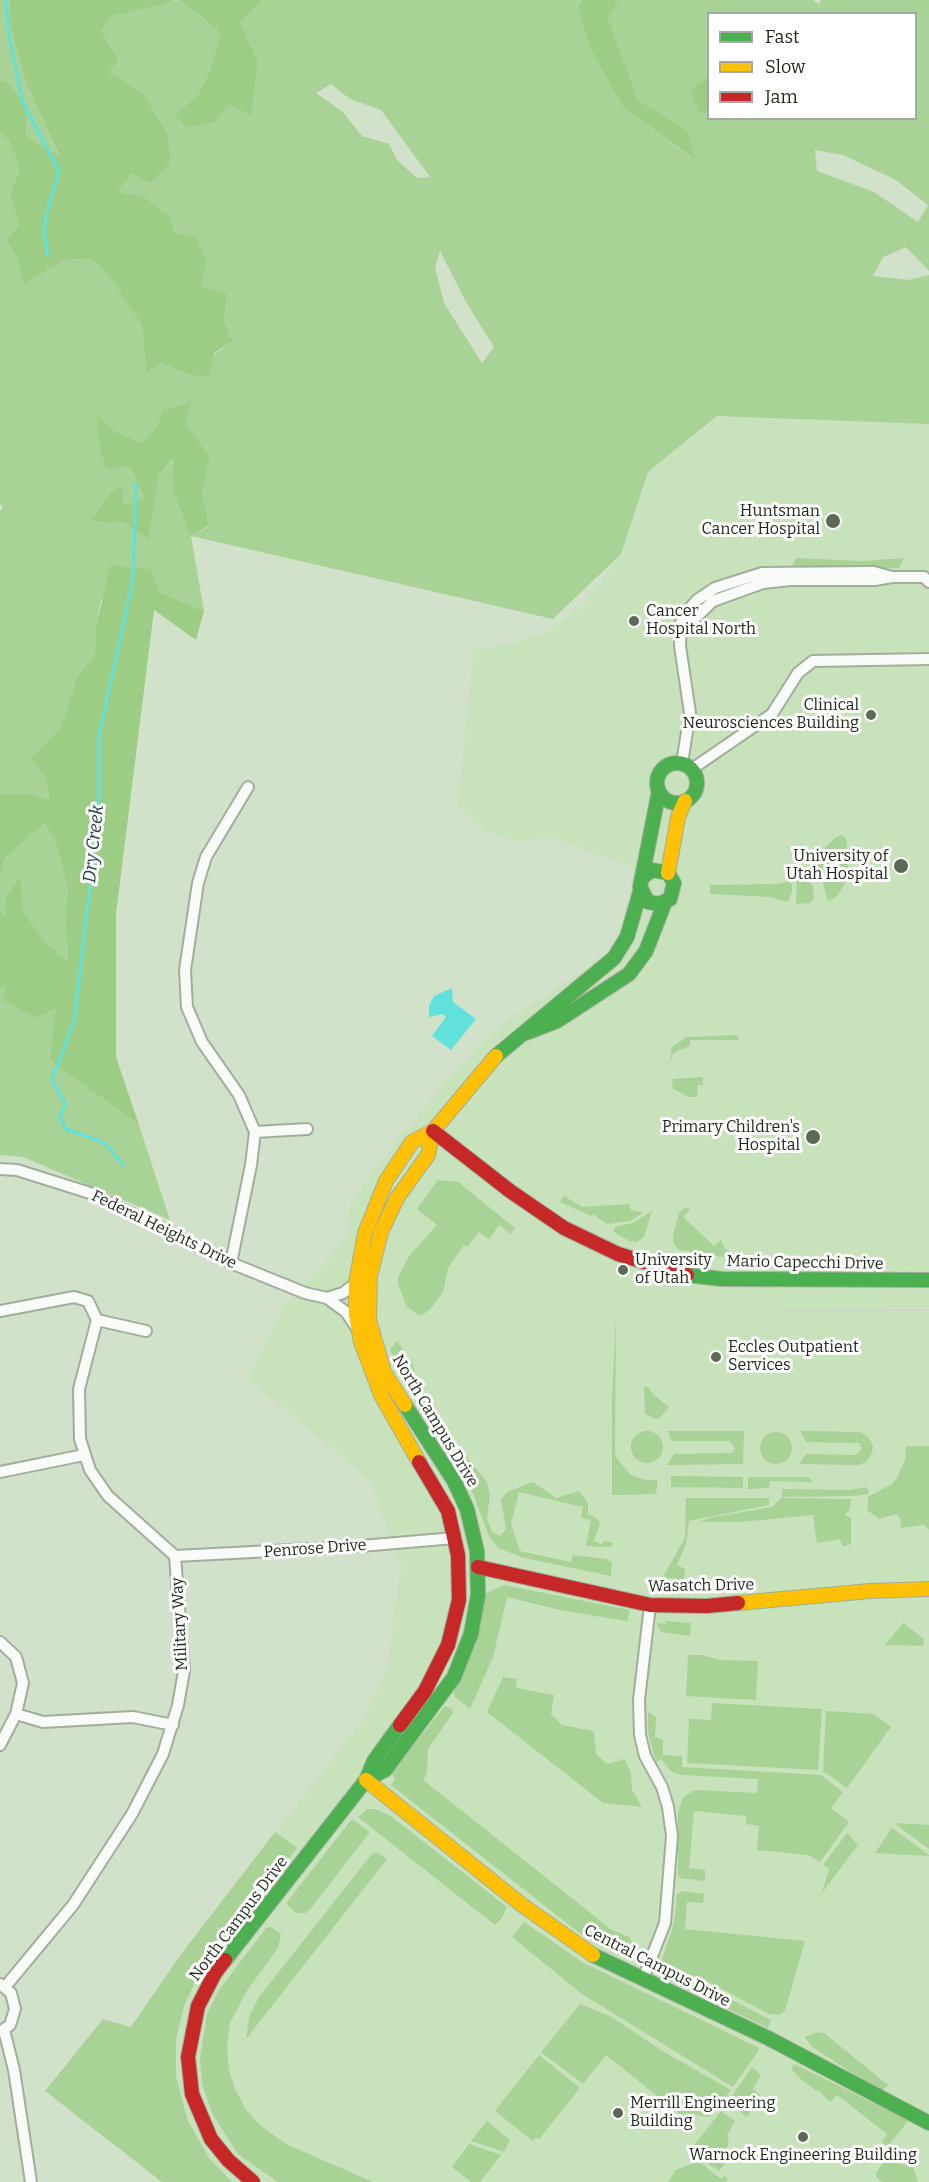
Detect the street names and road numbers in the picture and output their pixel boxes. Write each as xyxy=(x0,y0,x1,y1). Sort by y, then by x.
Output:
street label: Federal Heights Drive xyxy=(88,1187,240,1273)
street label: Mario Capecchi Drive xyxy=(726,1252,884,1274)
street label: North Campus Drive xyxy=(388,1351,482,1491)
street label: Penrose Drive xyxy=(263,1536,367,1562)
street label: Wasatch Drive xyxy=(648,1575,754,1597)
street label: Military Way xyxy=(168,1577,192,1671)
street label: North Campus Drive xyxy=(186,1853,292,1985)
street label: Central Campus Drive xyxy=(581,1921,733,2011)

